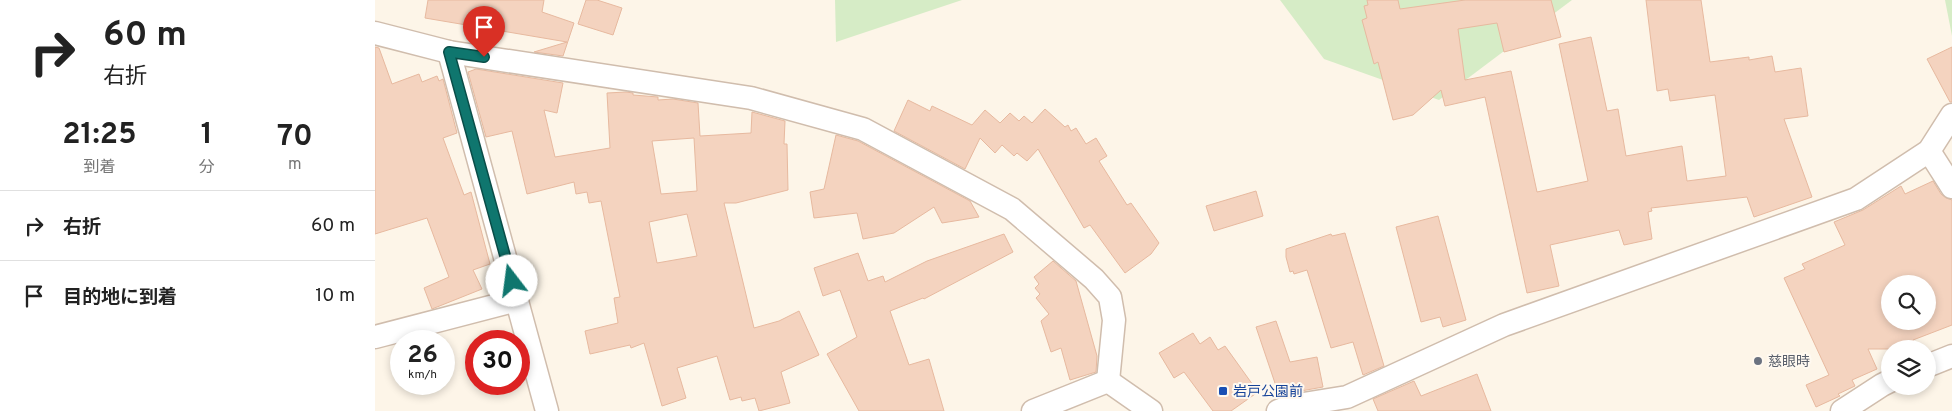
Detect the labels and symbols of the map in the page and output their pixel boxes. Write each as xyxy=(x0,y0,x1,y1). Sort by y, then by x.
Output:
pin xyxy=(463,6,505,57)
position arrow xyxy=(485,254,537,306)
speed limit sign: 30 xyxy=(465,330,530,395)
place label: 慈眼時 xyxy=(1768,354,1810,371)
marker: 慈眼時 xyxy=(1752,355,1764,367)
place label: 岩戸公園前 xyxy=(1233,383,1303,401)
marker: 岩戸公園前 xyxy=(1217,385,1229,397)

